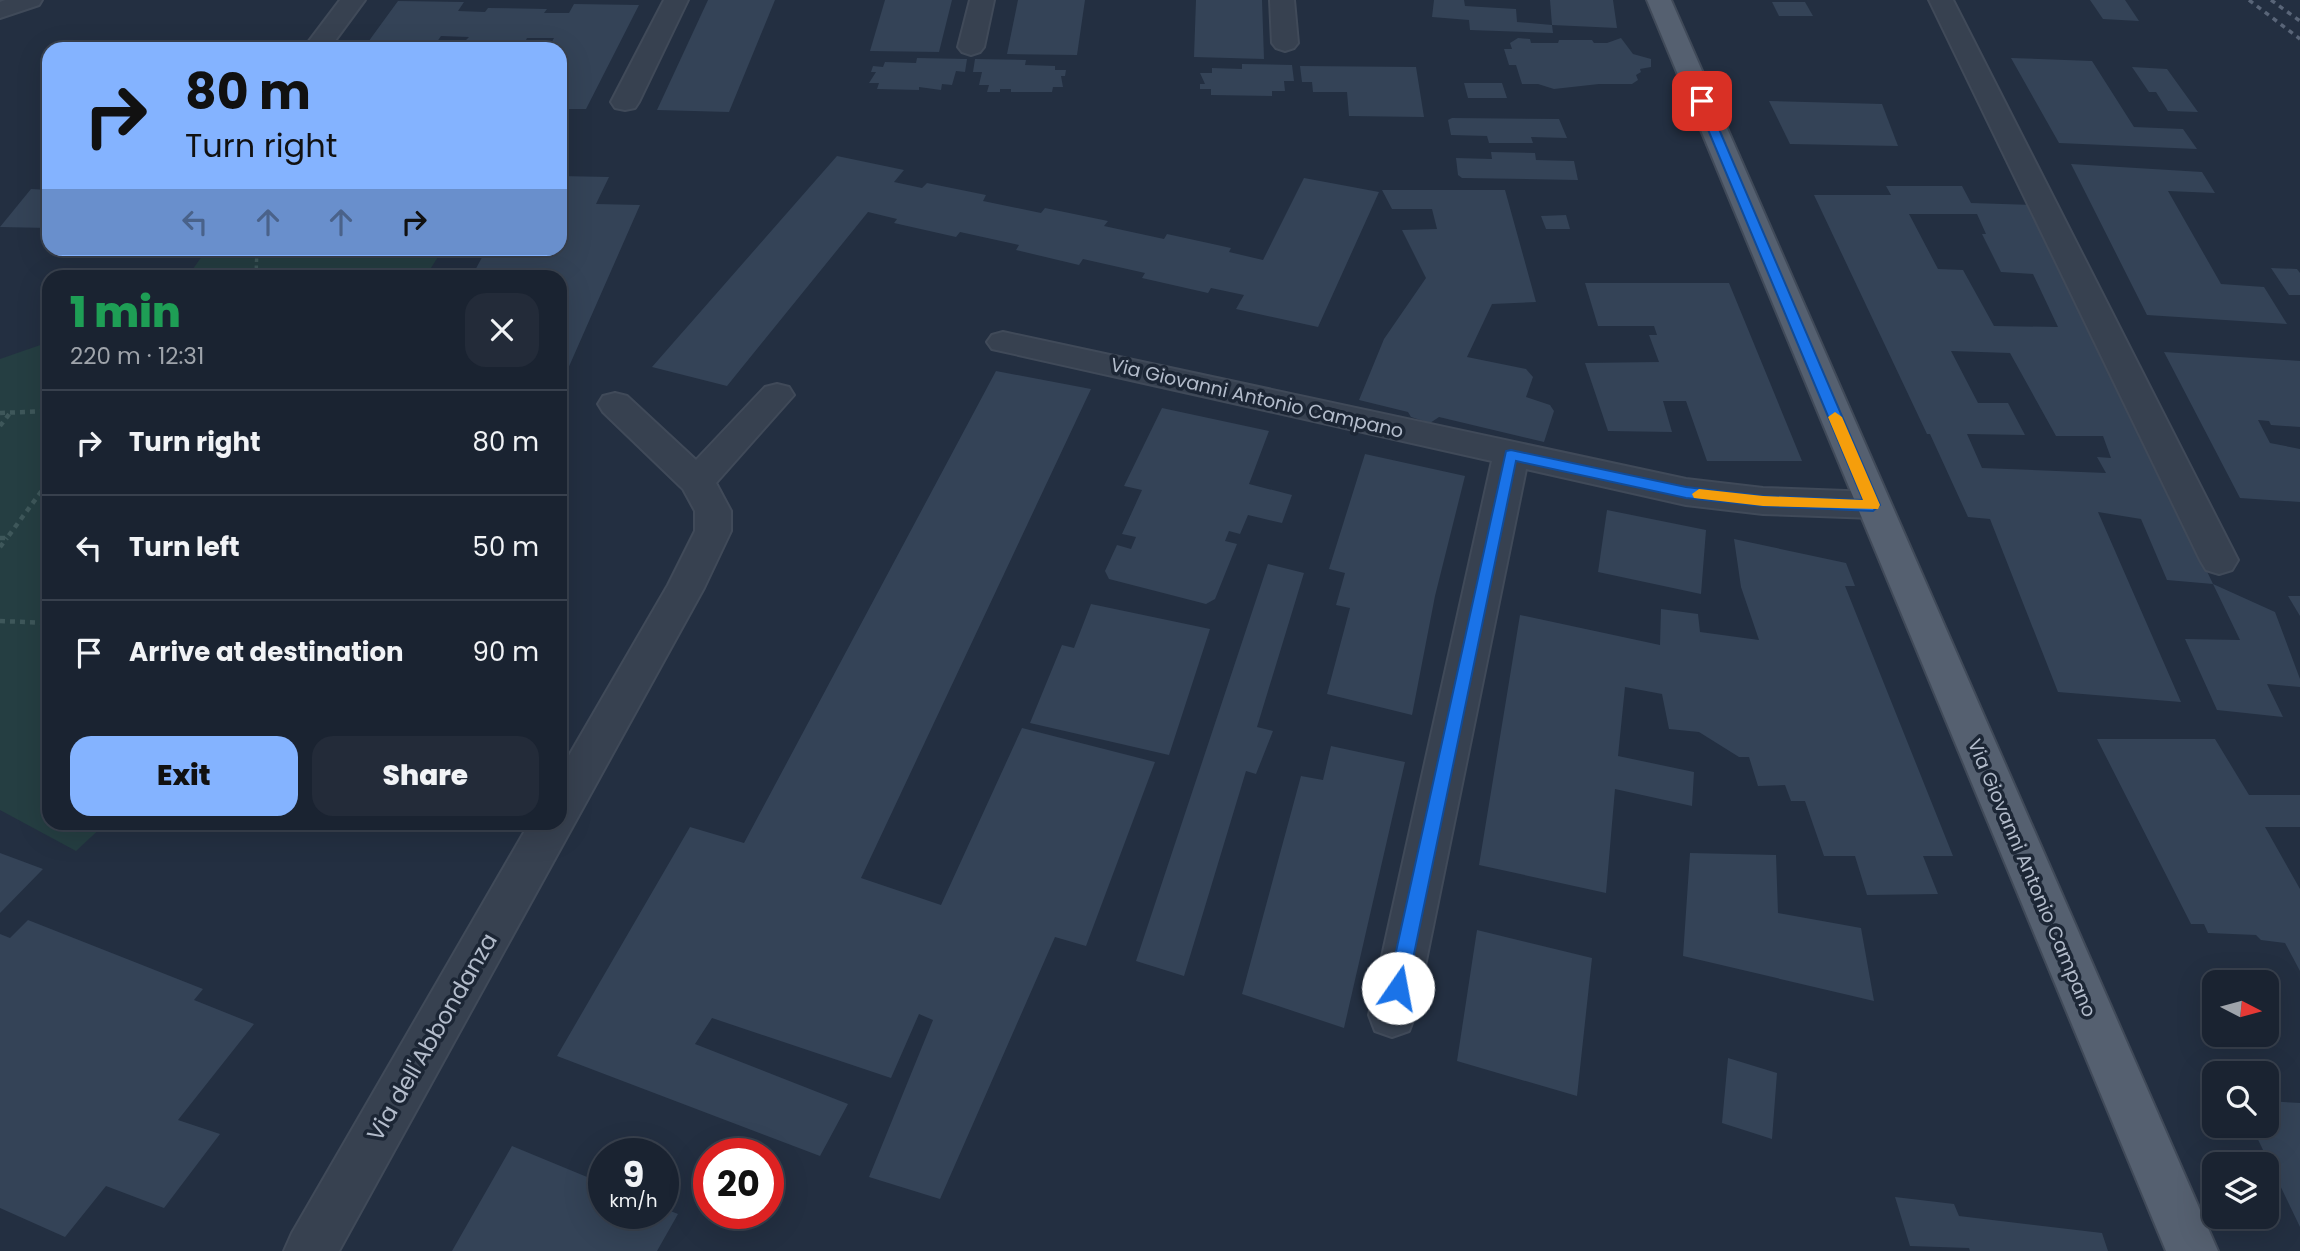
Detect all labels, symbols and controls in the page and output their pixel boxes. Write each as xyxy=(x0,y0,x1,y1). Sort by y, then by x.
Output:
text: 80 m xyxy=(185,58,311,126)
icon: right xyxy=(70,70,161,161)
pin xyxy=(1672,71,1732,131)
icon: arrive xyxy=(1683,82,1721,120)
text: Turn right xyxy=(185,123,337,168)
icon: left xyxy=(176,203,214,241)
icon: ahead xyxy=(249,203,287,241)
icon: ahead xyxy=(322,203,360,241)
icon: right xyxy=(395,203,433,241)
text: 1 min xyxy=(70,283,181,342)
button: close xyxy=(465,293,539,367)
text: 220 m · 12:31 xyxy=(70,340,204,372)
street label: Via Giovanni Antonio Campano xyxy=(1108,351,1406,445)
icon: right xyxy=(70,424,108,462)
text: Turn right xyxy=(129,424,261,460)
text: 80 m xyxy=(473,424,539,460)
icon: left xyxy=(70,529,108,567)
text: Turn left xyxy=(129,529,240,565)
text: 50 m xyxy=(473,529,539,565)
icon: arrive xyxy=(70,634,108,672)
text: Arrive at destination xyxy=(129,634,404,670)
text: 90 m xyxy=(473,634,539,670)
street label: Via Giovanni Antonio Campano xyxy=(1961,735,2103,1021)
button: Exit xyxy=(70,736,298,816)
button: Share xyxy=(312,736,539,816)
street label: Via dell'Abbondanza xyxy=(359,927,505,1147)
position arrow xyxy=(1361,951,1435,1025)
north arrow xyxy=(2202,970,2278,1046)
map controls xyxy=(2202,970,2279,1229)
button: search xyxy=(2202,1061,2279,1138)
speed limit sign: 20 xyxy=(693,1138,784,1229)
text: 9 xyxy=(623,1150,644,1199)
button: layers xyxy=(2202,1152,2279,1229)
text: km/h xyxy=(610,1188,657,1213)

